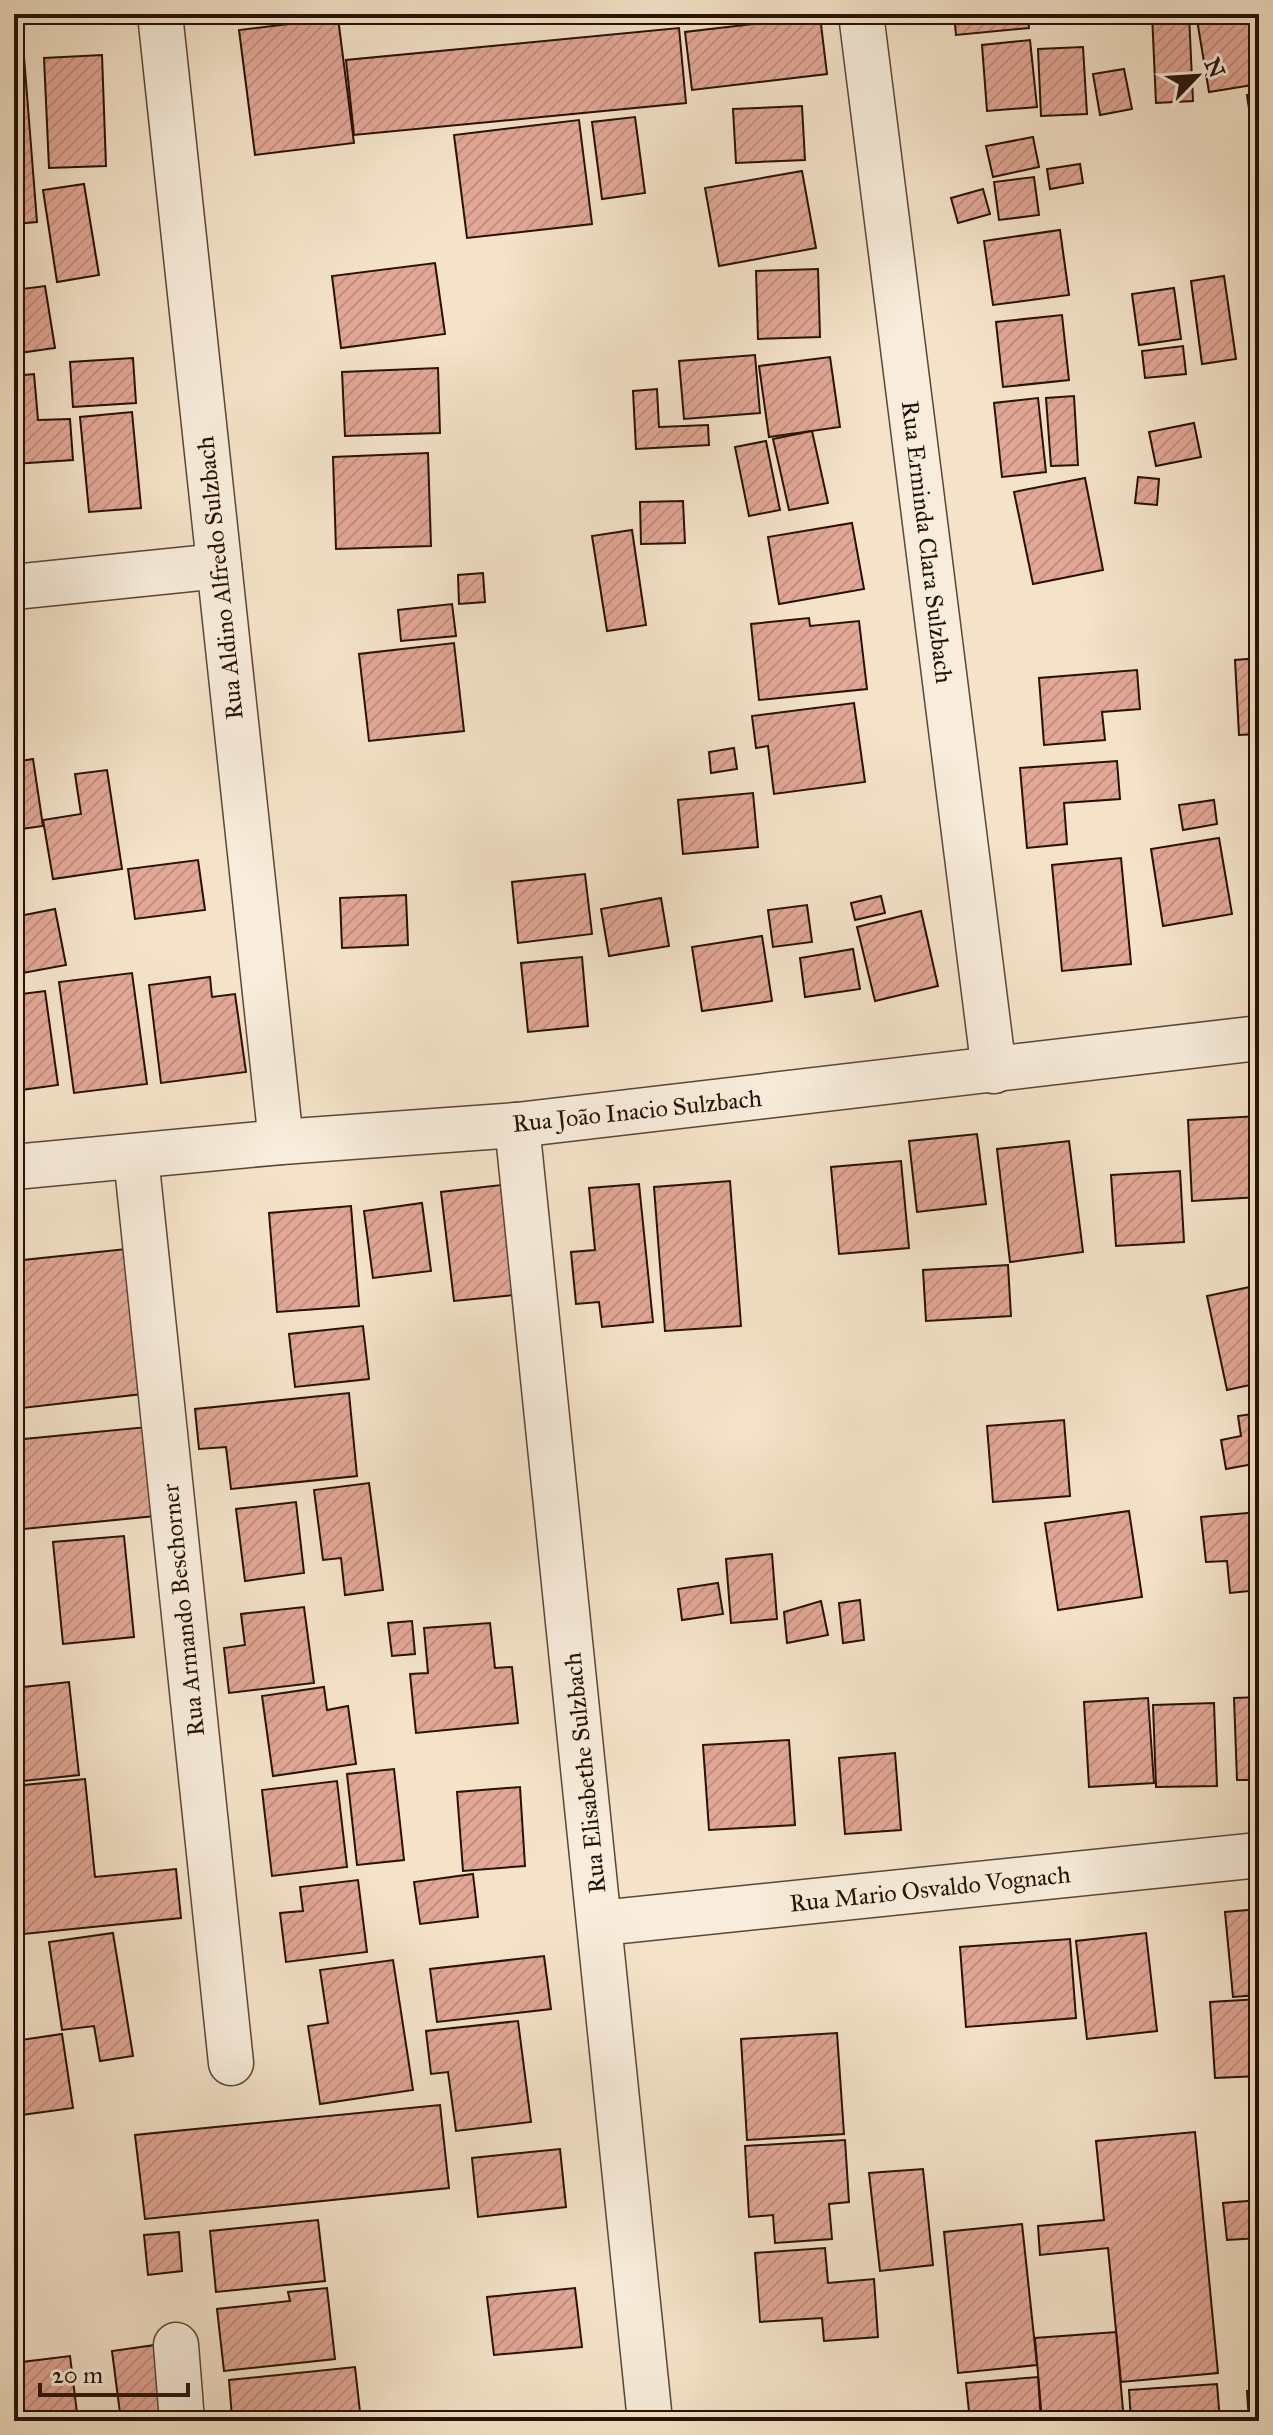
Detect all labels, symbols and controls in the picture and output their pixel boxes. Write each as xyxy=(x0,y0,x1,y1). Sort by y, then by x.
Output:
north arrow xyxy=(1157,36,1237,116)
text: N xyxy=(1198,54,1231,82)
street label: Rua Erminda Clara Sulzbach xyxy=(895,399,959,685)
street label: Rua Aldino Alfredo Sulzbach xyxy=(190,435,250,721)
street label: Rua João Inacio Sulzbach xyxy=(511,1083,763,1139)
street label: Rua Armando Beschorner xyxy=(155,1482,211,1738)
street label: Rua Elisabethe Sulzbach xyxy=(557,1651,613,1895)
street label: Rua Mario Osvaldo Vognach xyxy=(788,1859,1072,1919)
scale bar xyxy=(40,2347,188,2397)
text: 20 m xyxy=(52,2360,103,2390)

